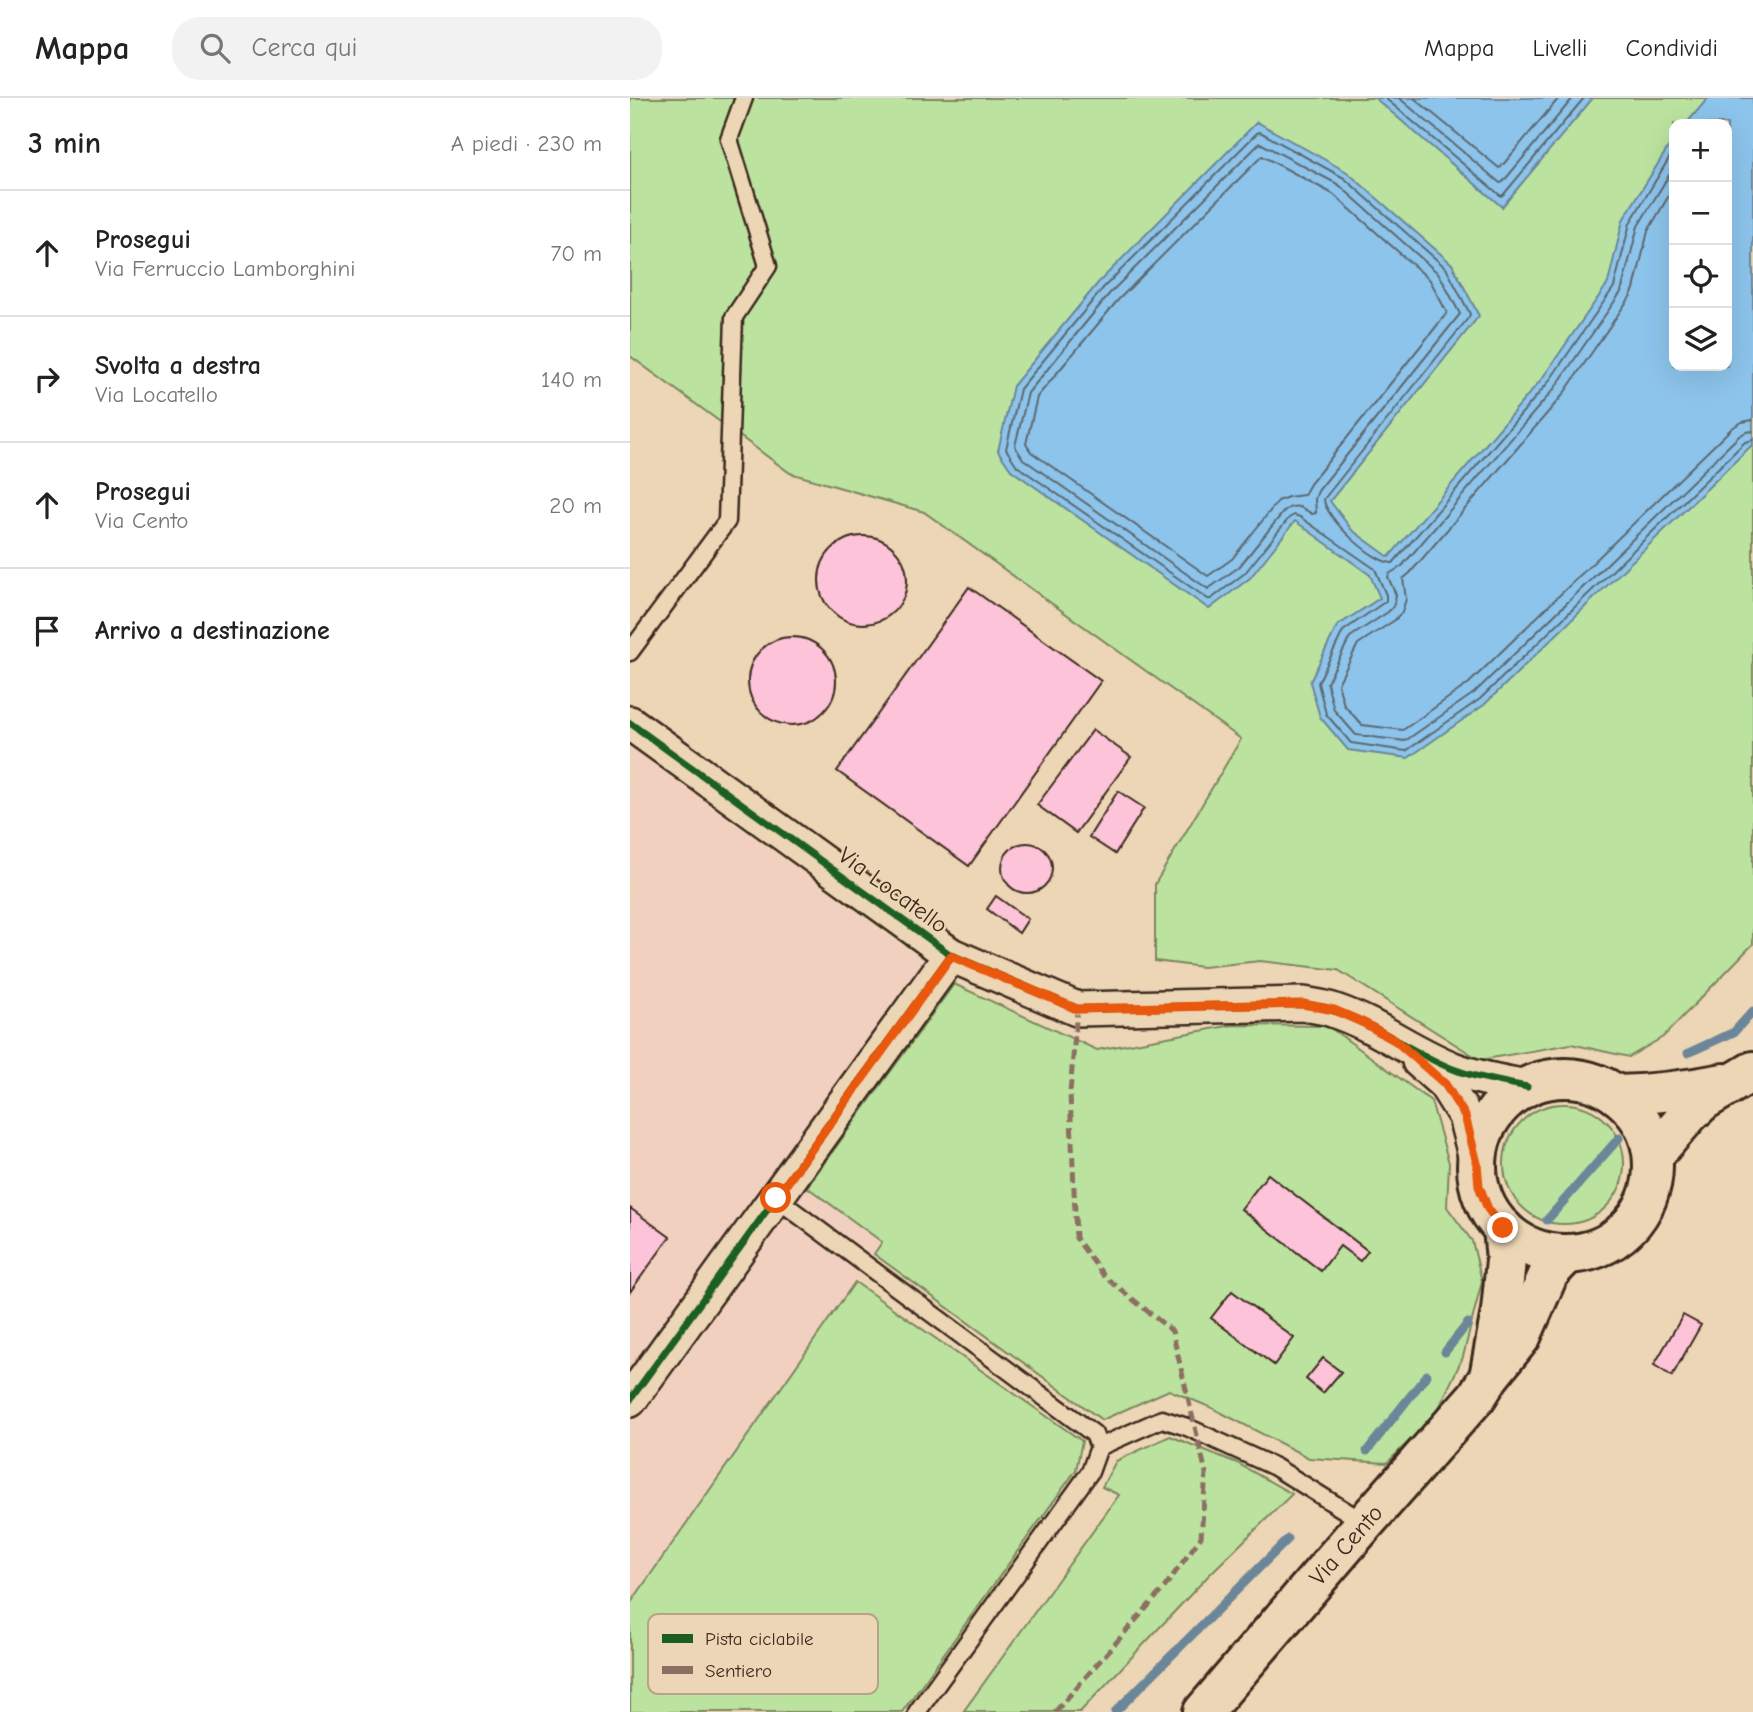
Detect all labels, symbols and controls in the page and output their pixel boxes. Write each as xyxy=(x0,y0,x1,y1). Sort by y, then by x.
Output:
search box xyxy=(172,17,662,80)
text: Mappa xyxy=(35,29,130,67)
icon: search xyxy=(196,29,234,67)
text: Cerca qui xyxy=(252,33,357,63)
text: Mappa xyxy=(1424,34,1494,62)
text: Livelli xyxy=(1532,34,1587,62)
text: Condividi xyxy=(1625,34,1718,62)
map controls xyxy=(1669,119,1732,371)
button: + xyxy=(1669,119,1732,182)
text: 3 min xyxy=(28,126,101,161)
text: A piedi · 230 m xyxy=(451,130,602,157)
button: − xyxy=(1669,182,1732,245)
text: Prosegui xyxy=(95,225,191,255)
icon: ahead xyxy=(28,234,66,272)
text: 70 m xyxy=(550,240,602,267)
button: locate xyxy=(1669,245,1732,308)
text: Via Ferruccio Lamborghini xyxy=(95,255,355,282)
button: layers xyxy=(1669,308,1732,371)
text: Svolta a destra xyxy=(95,351,261,381)
icon: right xyxy=(28,360,66,398)
text: 140 m xyxy=(541,366,602,393)
text: Via Locatello xyxy=(95,381,218,408)
text: Prosegui xyxy=(95,477,191,507)
icon: ahead xyxy=(28,486,66,524)
text: 20 m xyxy=(549,492,602,519)
text: Via Cento xyxy=(95,507,189,534)
icon: arrive xyxy=(28,612,66,650)
text: Arrivo a destinazione xyxy=(95,616,330,646)
street label: Via Locatello xyxy=(833,841,953,939)
route start xyxy=(760,1182,791,1213)
route end xyxy=(1487,1212,1518,1243)
street label: Via Cento xyxy=(1303,1499,1389,1591)
legend xyxy=(648,1614,878,1694)
text: Pista ciclabile xyxy=(705,1628,814,1650)
text: Sentiero xyxy=(705,1660,772,1682)

